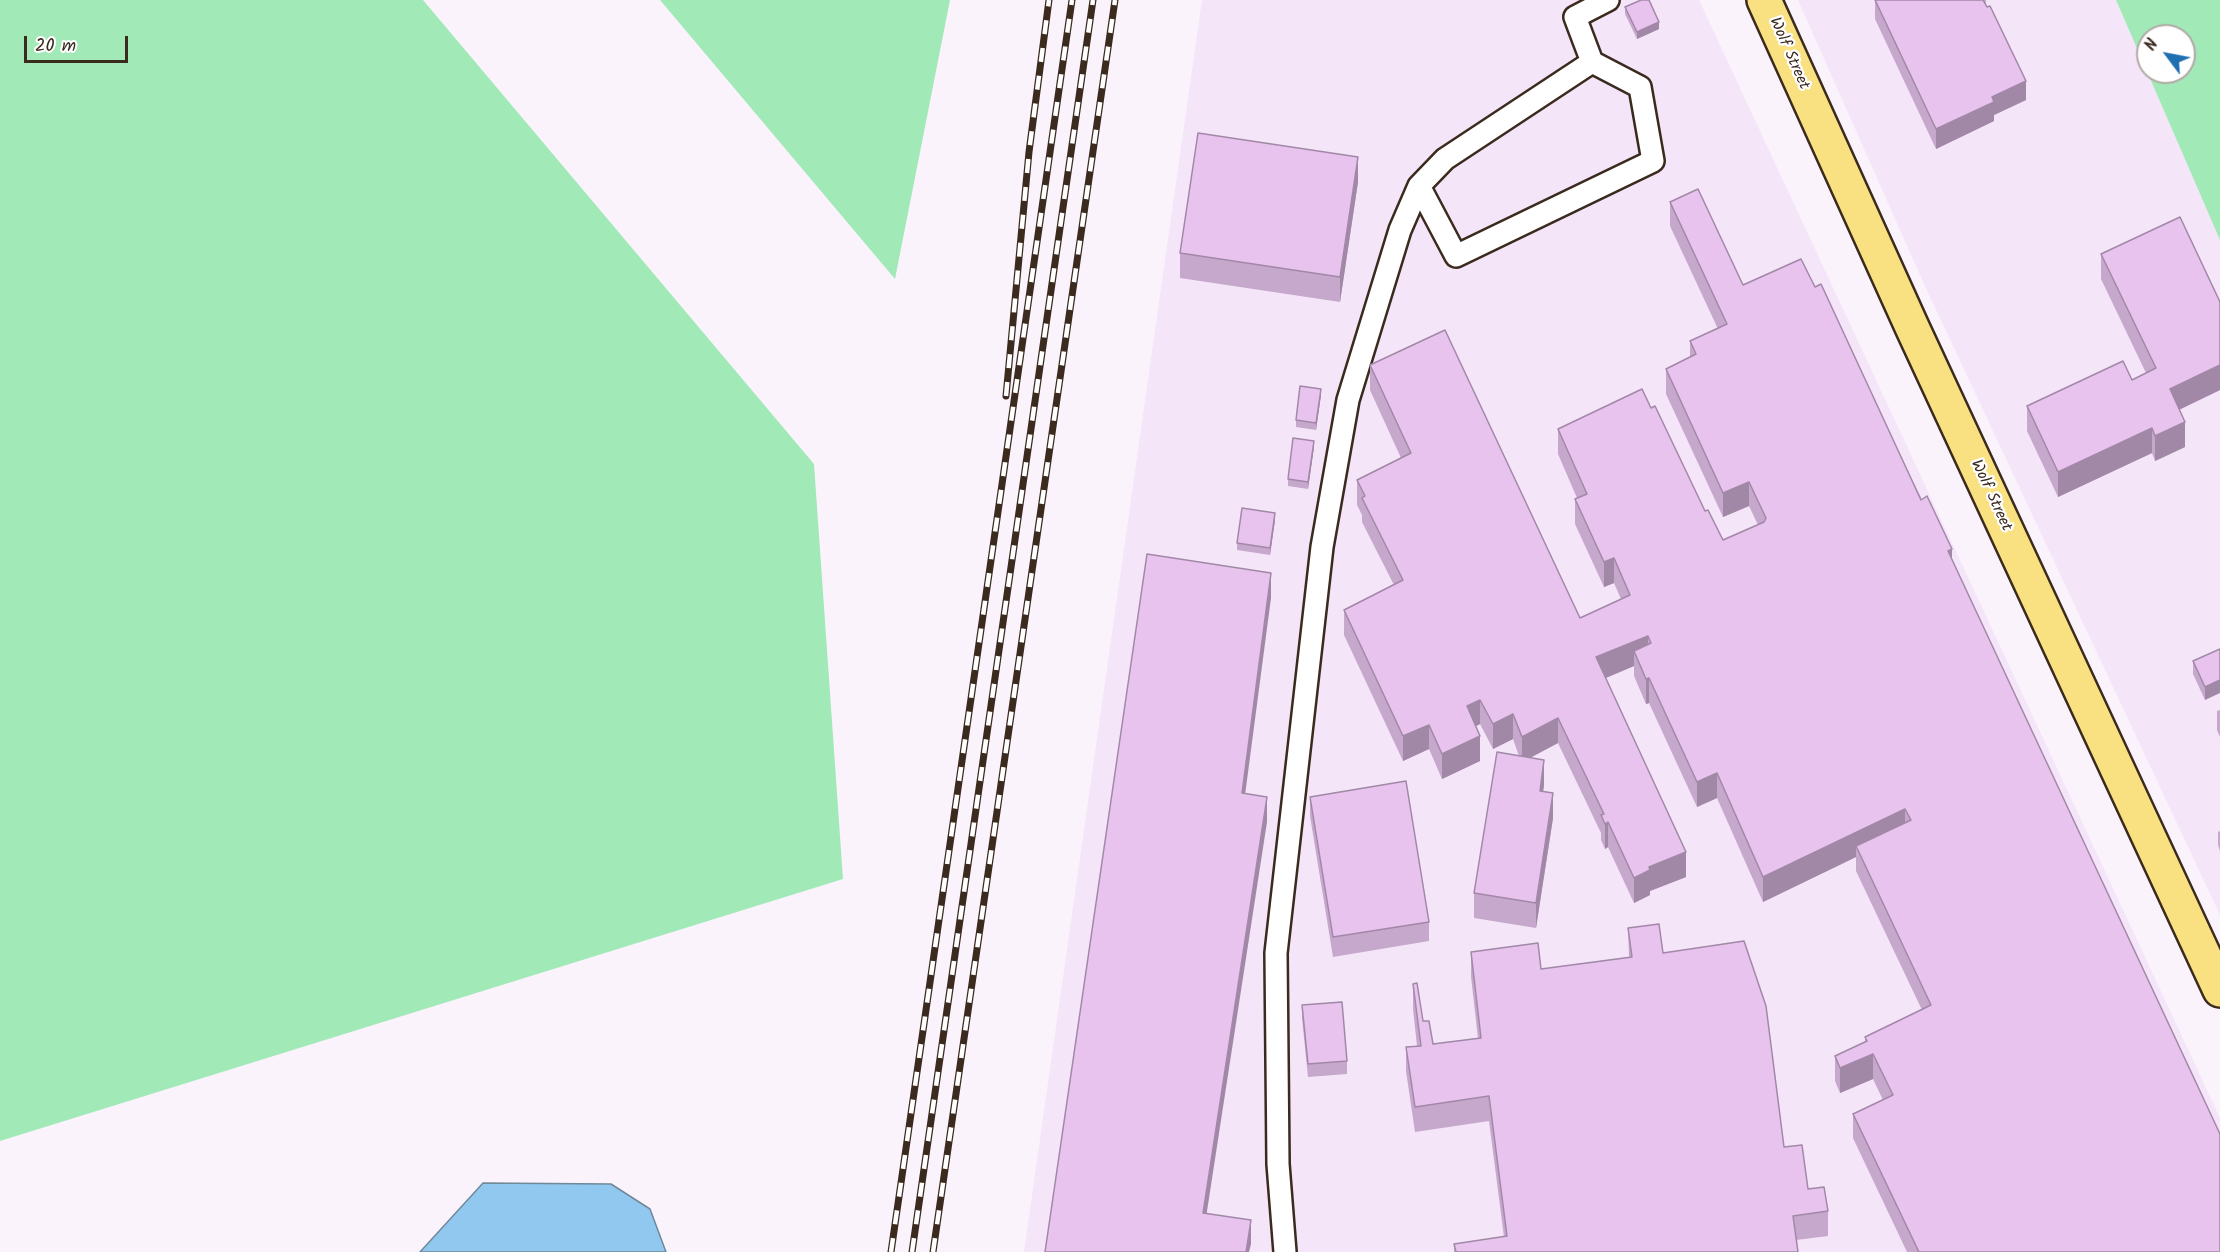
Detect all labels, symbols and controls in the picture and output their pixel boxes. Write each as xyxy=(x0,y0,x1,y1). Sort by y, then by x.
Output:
street label: Wolf Street xyxy=(1764,15,1812,93)
scale bar xyxy=(27,24,130,62)
north arrow xyxy=(2136,24,2196,84)
text: 20 m xyxy=(35,32,76,61)
text: N xyxy=(2139,34,2165,56)
street label: Wolf Street xyxy=(1965,457,2015,535)

